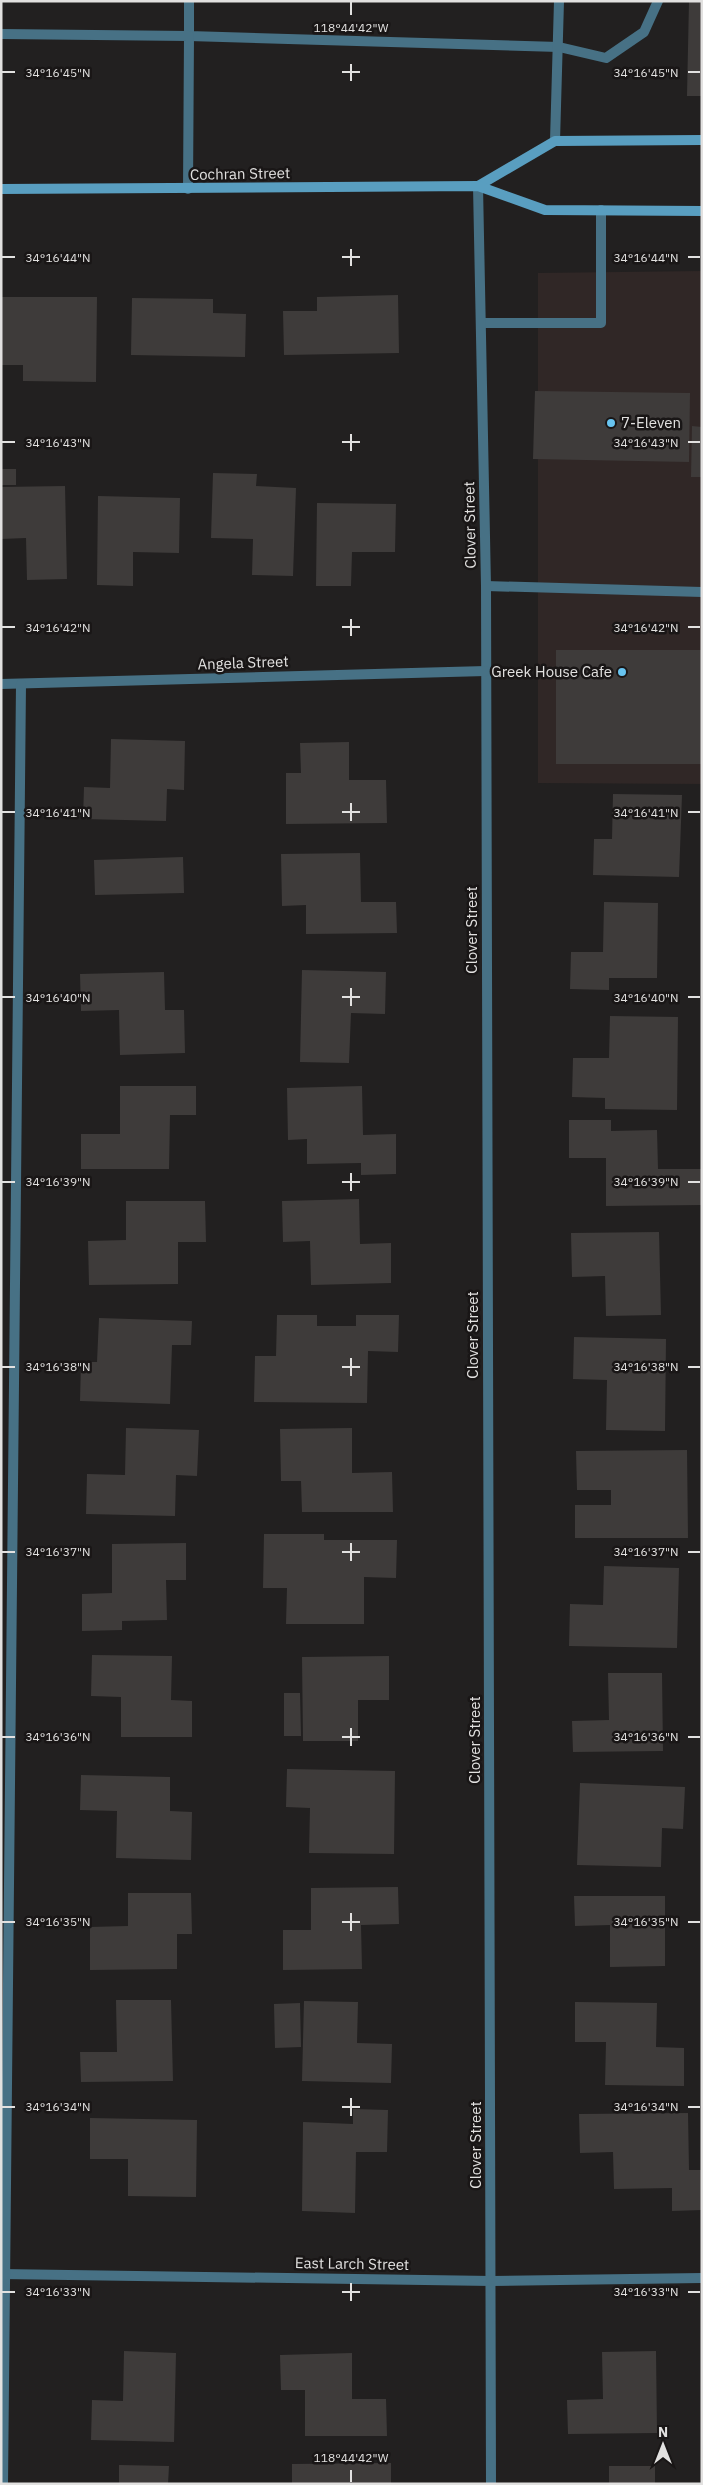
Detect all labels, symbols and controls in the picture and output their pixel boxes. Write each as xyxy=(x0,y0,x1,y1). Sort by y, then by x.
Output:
text: 118°44'42"W xyxy=(314,20,389,35)
text: 34°16'45"N xyxy=(25,65,91,80)
text: 34°16'45"N xyxy=(613,65,679,80)
street label: Cochran Street xyxy=(190,163,290,184)
text: 34°16'44"N xyxy=(25,250,91,265)
text: 34°16'44"N xyxy=(613,250,679,265)
place label: 7-Eleven xyxy=(621,413,681,432)
marker: 7-Eleven xyxy=(605,417,617,429)
text: 34°16'43"N xyxy=(25,435,91,450)
text: 34°16'43"N xyxy=(613,435,679,450)
street label: Clover Street xyxy=(459,481,480,569)
text: 34°16'42"N xyxy=(25,620,91,635)
text: 34°16'42"N xyxy=(613,620,679,635)
street label: Angela Street xyxy=(197,651,289,674)
place label: Greek House Cafe xyxy=(491,662,612,681)
marker: Greek House Cafe xyxy=(616,666,628,678)
text: 34°16'41"N xyxy=(25,805,91,820)
text: 34°16'41"N xyxy=(613,805,679,820)
street label: Clover Street xyxy=(462,886,481,974)
text: 34°16'40"N xyxy=(25,990,91,1005)
text: 34°16'40"N xyxy=(613,990,679,1005)
text: 34°16'39"N xyxy=(25,1174,91,1189)
text: 34°16'39"N xyxy=(613,1174,679,1189)
street label: Clover Street xyxy=(463,1291,482,1379)
text: 34°16'38"N xyxy=(25,1359,91,1374)
text: 34°16'38"N xyxy=(613,1359,679,1374)
text: 34°16'37"N xyxy=(25,1544,91,1559)
text: 34°16'37"N xyxy=(613,1544,679,1559)
street label: Clover Street xyxy=(465,1696,484,1784)
text: 34°16'36"N xyxy=(25,1729,91,1744)
text: 34°16'36"N xyxy=(613,1729,679,1744)
text: 34°16'35"N xyxy=(25,1914,91,1929)
text: 34°16'35"N xyxy=(613,1914,679,1929)
text: 34°16'34"N xyxy=(25,2099,91,2114)
text: 34°16'34"N xyxy=(613,2099,679,2114)
street label: Clover Street xyxy=(466,2101,485,2189)
street label: East Larch Street xyxy=(295,2253,409,2274)
text: 34°16'33"N xyxy=(25,2284,91,2299)
text: 34°16'33"N xyxy=(613,2284,679,2299)
north arrow xyxy=(638,2420,688,2470)
text: N xyxy=(658,2423,668,2441)
text: 118°44'42"W xyxy=(314,2450,389,2465)

